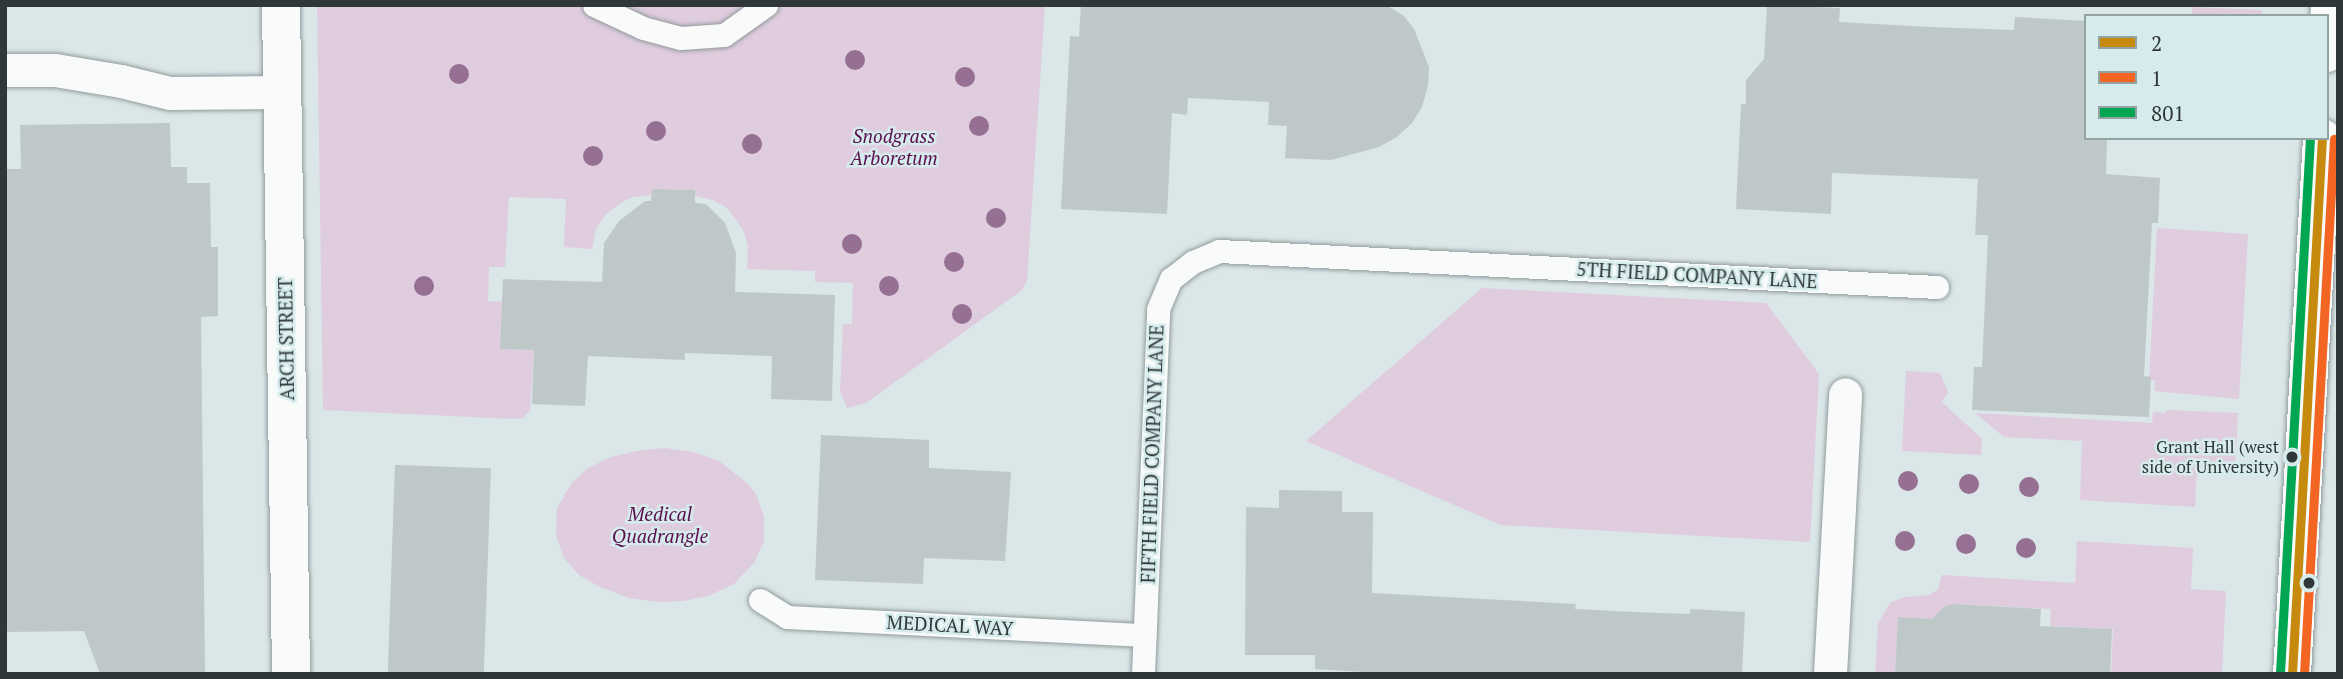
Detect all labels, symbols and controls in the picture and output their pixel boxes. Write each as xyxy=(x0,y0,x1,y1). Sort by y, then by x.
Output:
legend xyxy=(2084,14,2329,140)
text: 2 xyxy=(2151,29,2162,57)
text: 1 xyxy=(2151,64,2162,92)
text: 801 xyxy=(2151,99,2185,127)
park label: Snodgrass Arboretum xyxy=(850,125,938,169)
street label: 5TH FIELD COMPANY LANE xyxy=(1576,257,1818,293)
street label: ARCH STREET xyxy=(274,277,298,401)
street label: FIFTH FIELD COMPANY LANE xyxy=(1136,324,1168,584)
place label: Grant Hall (west side of University) xyxy=(2142,437,2279,477)
marker: Grant Hall (west side of University) xyxy=(2285,450,2299,464)
park label: Medical Quadrangle xyxy=(612,503,708,547)
unlabelled marker xyxy=(2302,576,2316,590)
street label: MEDICAL WAY xyxy=(886,610,1014,640)

